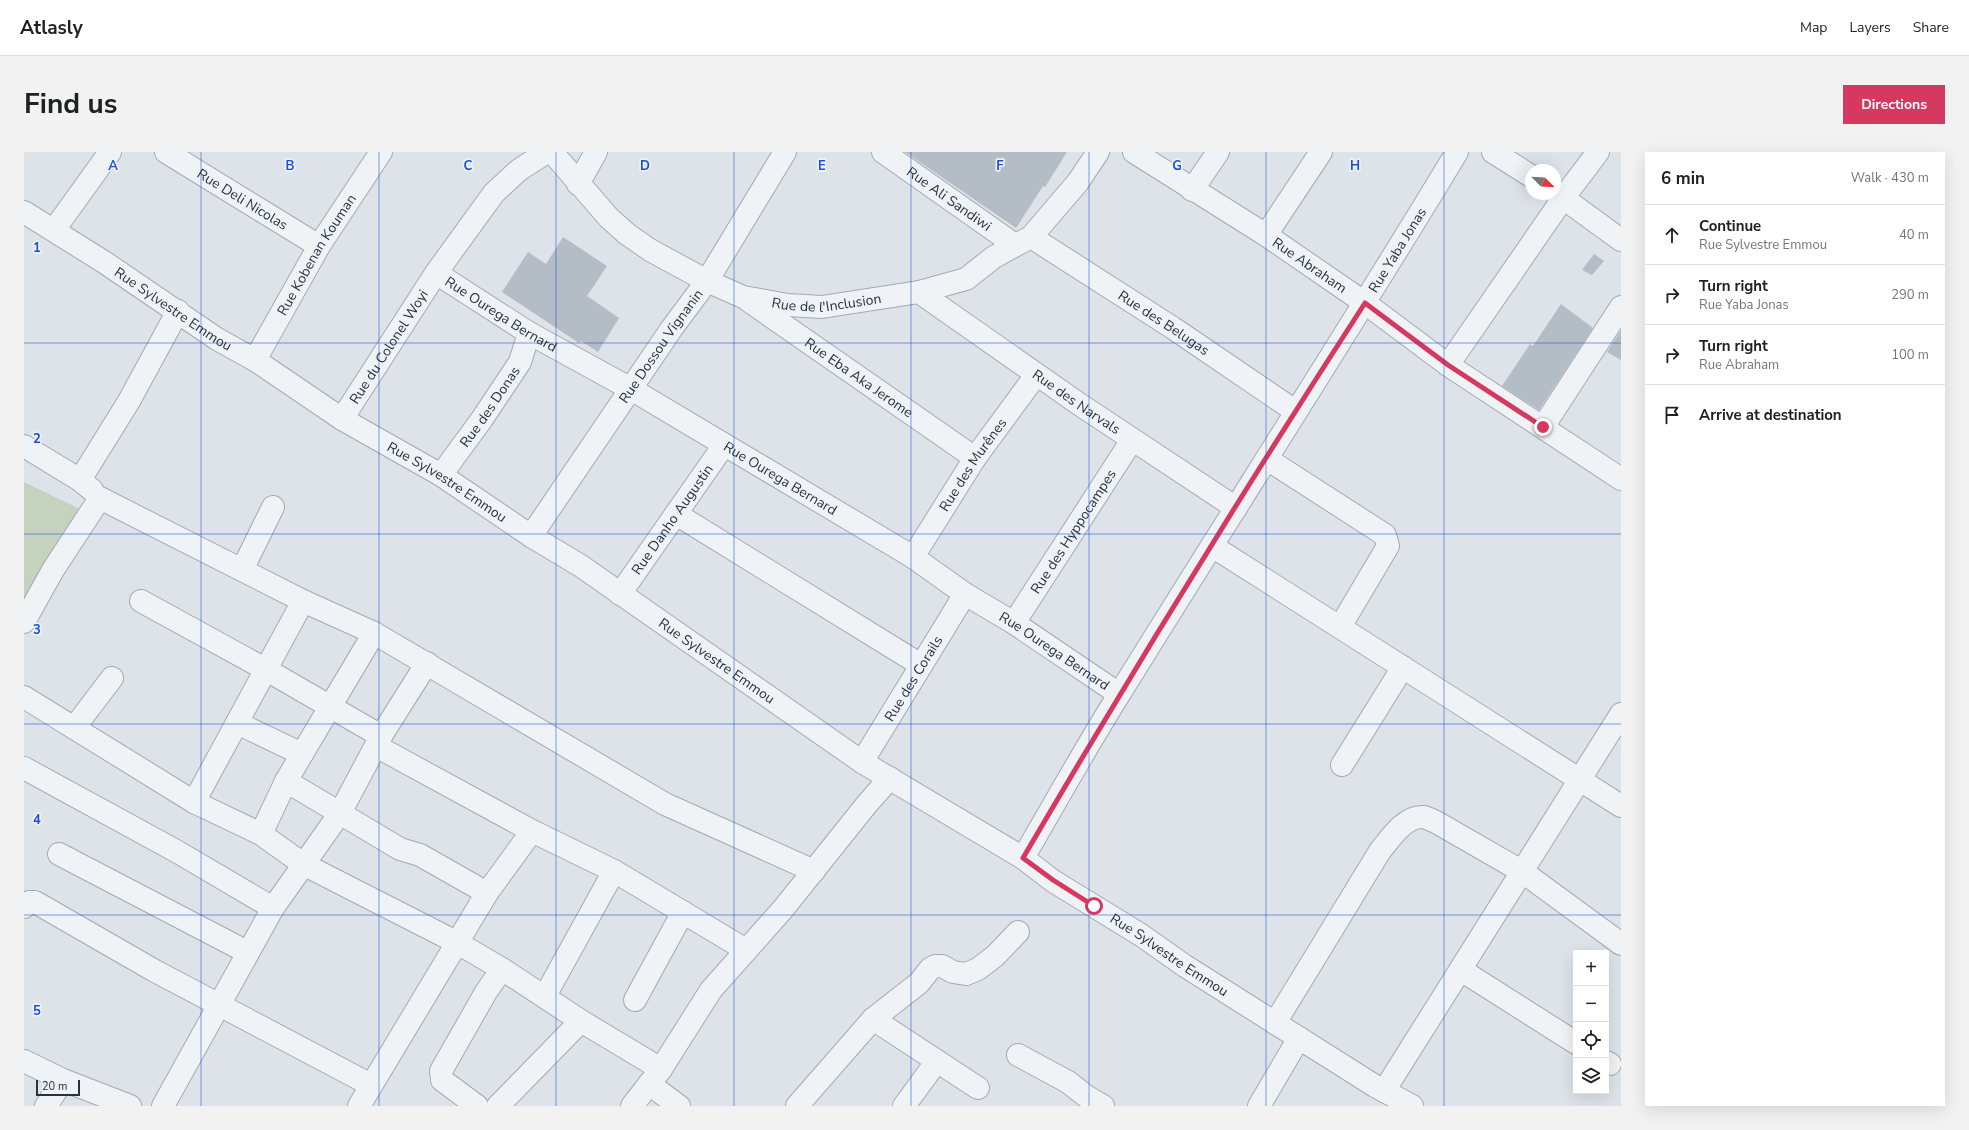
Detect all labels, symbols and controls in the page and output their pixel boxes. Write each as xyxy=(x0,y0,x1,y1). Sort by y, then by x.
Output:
text: Atlasly xyxy=(20,15,83,41)
text: Map xyxy=(1800,18,1827,37)
text: Layers xyxy=(1849,18,1891,37)
text: Share xyxy=(1913,18,1949,37)
text: Find us xyxy=(24,85,118,123)
button: Directions xyxy=(1843,85,1945,124)
text: A xyxy=(108,157,118,175)
text: B xyxy=(286,157,295,175)
text: C xyxy=(464,157,473,175)
text: D xyxy=(640,157,650,175)
text: E xyxy=(818,157,826,175)
text: F xyxy=(996,157,1004,175)
text: G xyxy=(1172,157,1182,175)
text: H xyxy=(1350,157,1360,175)
street label: Rue Ali Sandiwi xyxy=(903,162,996,235)
street label: Rue Deli Nicolas xyxy=(194,164,292,234)
north arrow xyxy=(1525,164,1561,200)
text: 6 min xyxy=(1661,167,1705,190)
text: Walk · 430 m xyxy=(1851,169,1929,187)
street label: Rue Kobenan Kouman xyxy=(272,190,360,319)
street label: Rue Yaba Jonas xyxy=(1364,204,1431,296)
text: Continue xyxy=(1699,216,1761,236)
icon: ahead xyxy=(1661,224,1683,246)
text: 40 m xyxy=(1899,226,1929,244)
street label: Rue Abraham xyxy=(1269,233,1351,297)
text: Rue Sylvestre Emmou xyxy=(1699,236,1827,254)
text: 1 xyxy=(33,239,41,257)
street label: Rue Sylvestre Emmou xyxy=(111,262,236,355)
street label: Rue Ourega Bernard xyxy=(441,272,561,356)
text: Turn right xyxy=(1699,276,1768,296)
icon: right xyxy=(1661,284,1683,306)
street label: Rue Dossou Vignanin xyxy=(614,285,707,407)
street label: Rue du Colonel Woyi xyxy=(345,286,432,408)
street label: Rue des Belugas xyxy=(1114,286,1213,360)
text: 290 m xyxy=(1891,286,1929,304)
street label: Rue de l'Inclusion xyxy=(770,288,882,317)
text: Rue Yaba Jonas xyxy=(1699,296,1789,314)
street label: Rue Eba Aka Jerome xyxy=(801,333,917,422)
text: Turn right xyxy=(1699,336,1768,356)
icon: right xyxy=(1661,344,1683,366)
text: 100 m xyxy=(1891,346,1929,364)
text: Rue Abraham xyxy=(1699,356,1779,374)
street label: Rue des Donas xyxy=(455,362,524,451)
street label: Rue des Narvals xyxy=(1029,365,1125,439)
icon: arrive xyxy=(1661,404,1683,426)
text: Arrive at destination xyxy=(1699,405,1842,425)
street label: Rue des Murênes xyxy=(935,414,1011,515)
route end xyxy=(1534,418,1552,436)
text: 2 xyxy=(33,430,41,448)
street label: Rue Sylvestre Emmou xyxy=(384,437,511,526)
street label: Rue Ourega Bernard xyxy=(720,437,841,519)
street label: Rue Danho Augustin xyxy=(627,460,717,578)
street label: Rue des Hyppocampes xyxy=(1026,465,1120,597)
street label: Rue Ourega Bernard xyxy=(996,607,1113,694)
street label: Rue Sylvestre Emmou xyxy=(655,613,779,708)
text: 3 xyxy=(33,621,41,639)
street label: Rue des Corails xyxy=(880,632,947,725)
text: 4 xyxy=(33,811,41,829)
route start xyxy=(1085,897,1103,915)
street label: Rue Sylvestre Emmou xyxy=(1107,909,1232,1001)
map controls xyxy=(1573,950,1609,1094)
button: + xyxy=(1573,950,1609,986)
button: − xyxy=(1573,986,1609,1022)
text: 5 xyxy=(33,1002,41,1020)
button: locate xyxy=(1573,1022,1609,1058)
button: layers xyxy=(1573,1058,1609,1094)
scale bar xyxy=(36,1078,80,1097)
text: 20 m xyxy=(42,1079,67,1094)

